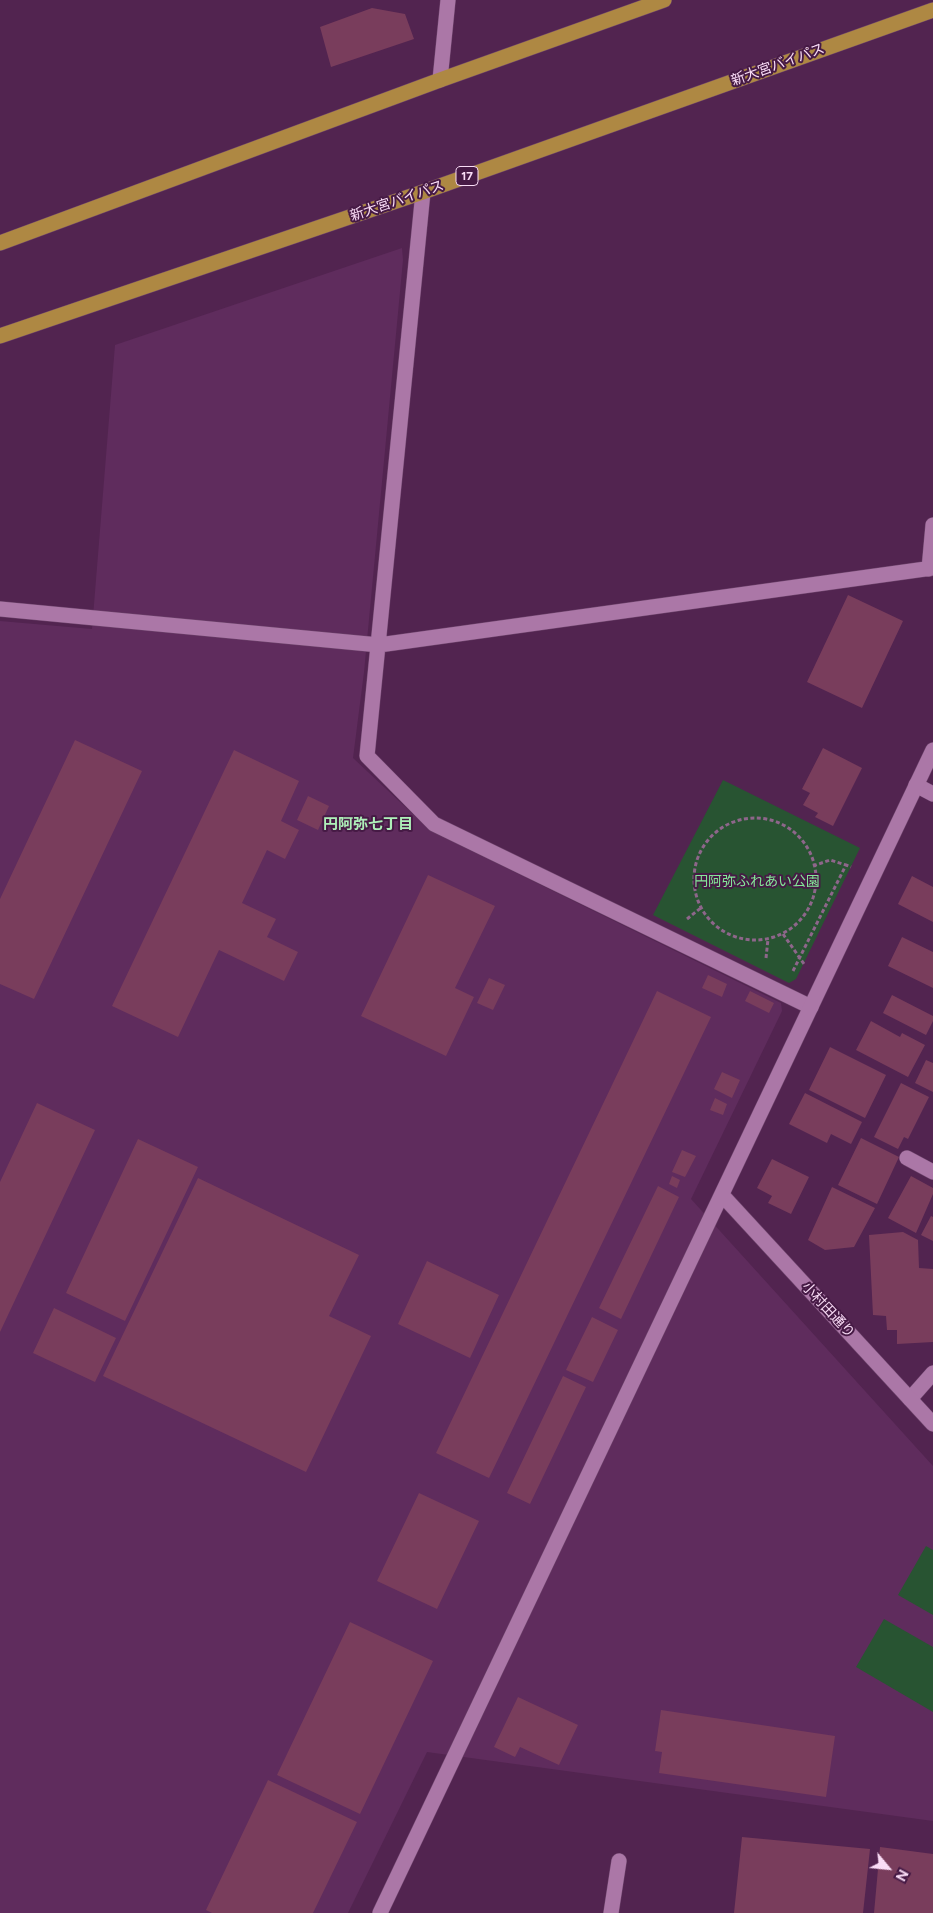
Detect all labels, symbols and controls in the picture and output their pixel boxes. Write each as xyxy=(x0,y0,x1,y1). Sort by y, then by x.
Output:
street label: 新大宮バイパス xyxy=(729,40,827,90)
road number: 17 xyxy=(456,167,478,186)
street label: 新大宮バイパス xyxy=(348,177,446,225)
district label: 円阿弥七丁目 xyxy=(323,816,413,834)
park label: 円阿弥ふれあい公園 xyxy=(694,874,820,890)
street label: 小村田通り xyxy=(798,1279,858,1341)
north arrow xyxy=(863,1843,913,1893)
text: N xyxy=(892,1866,912,1884)

